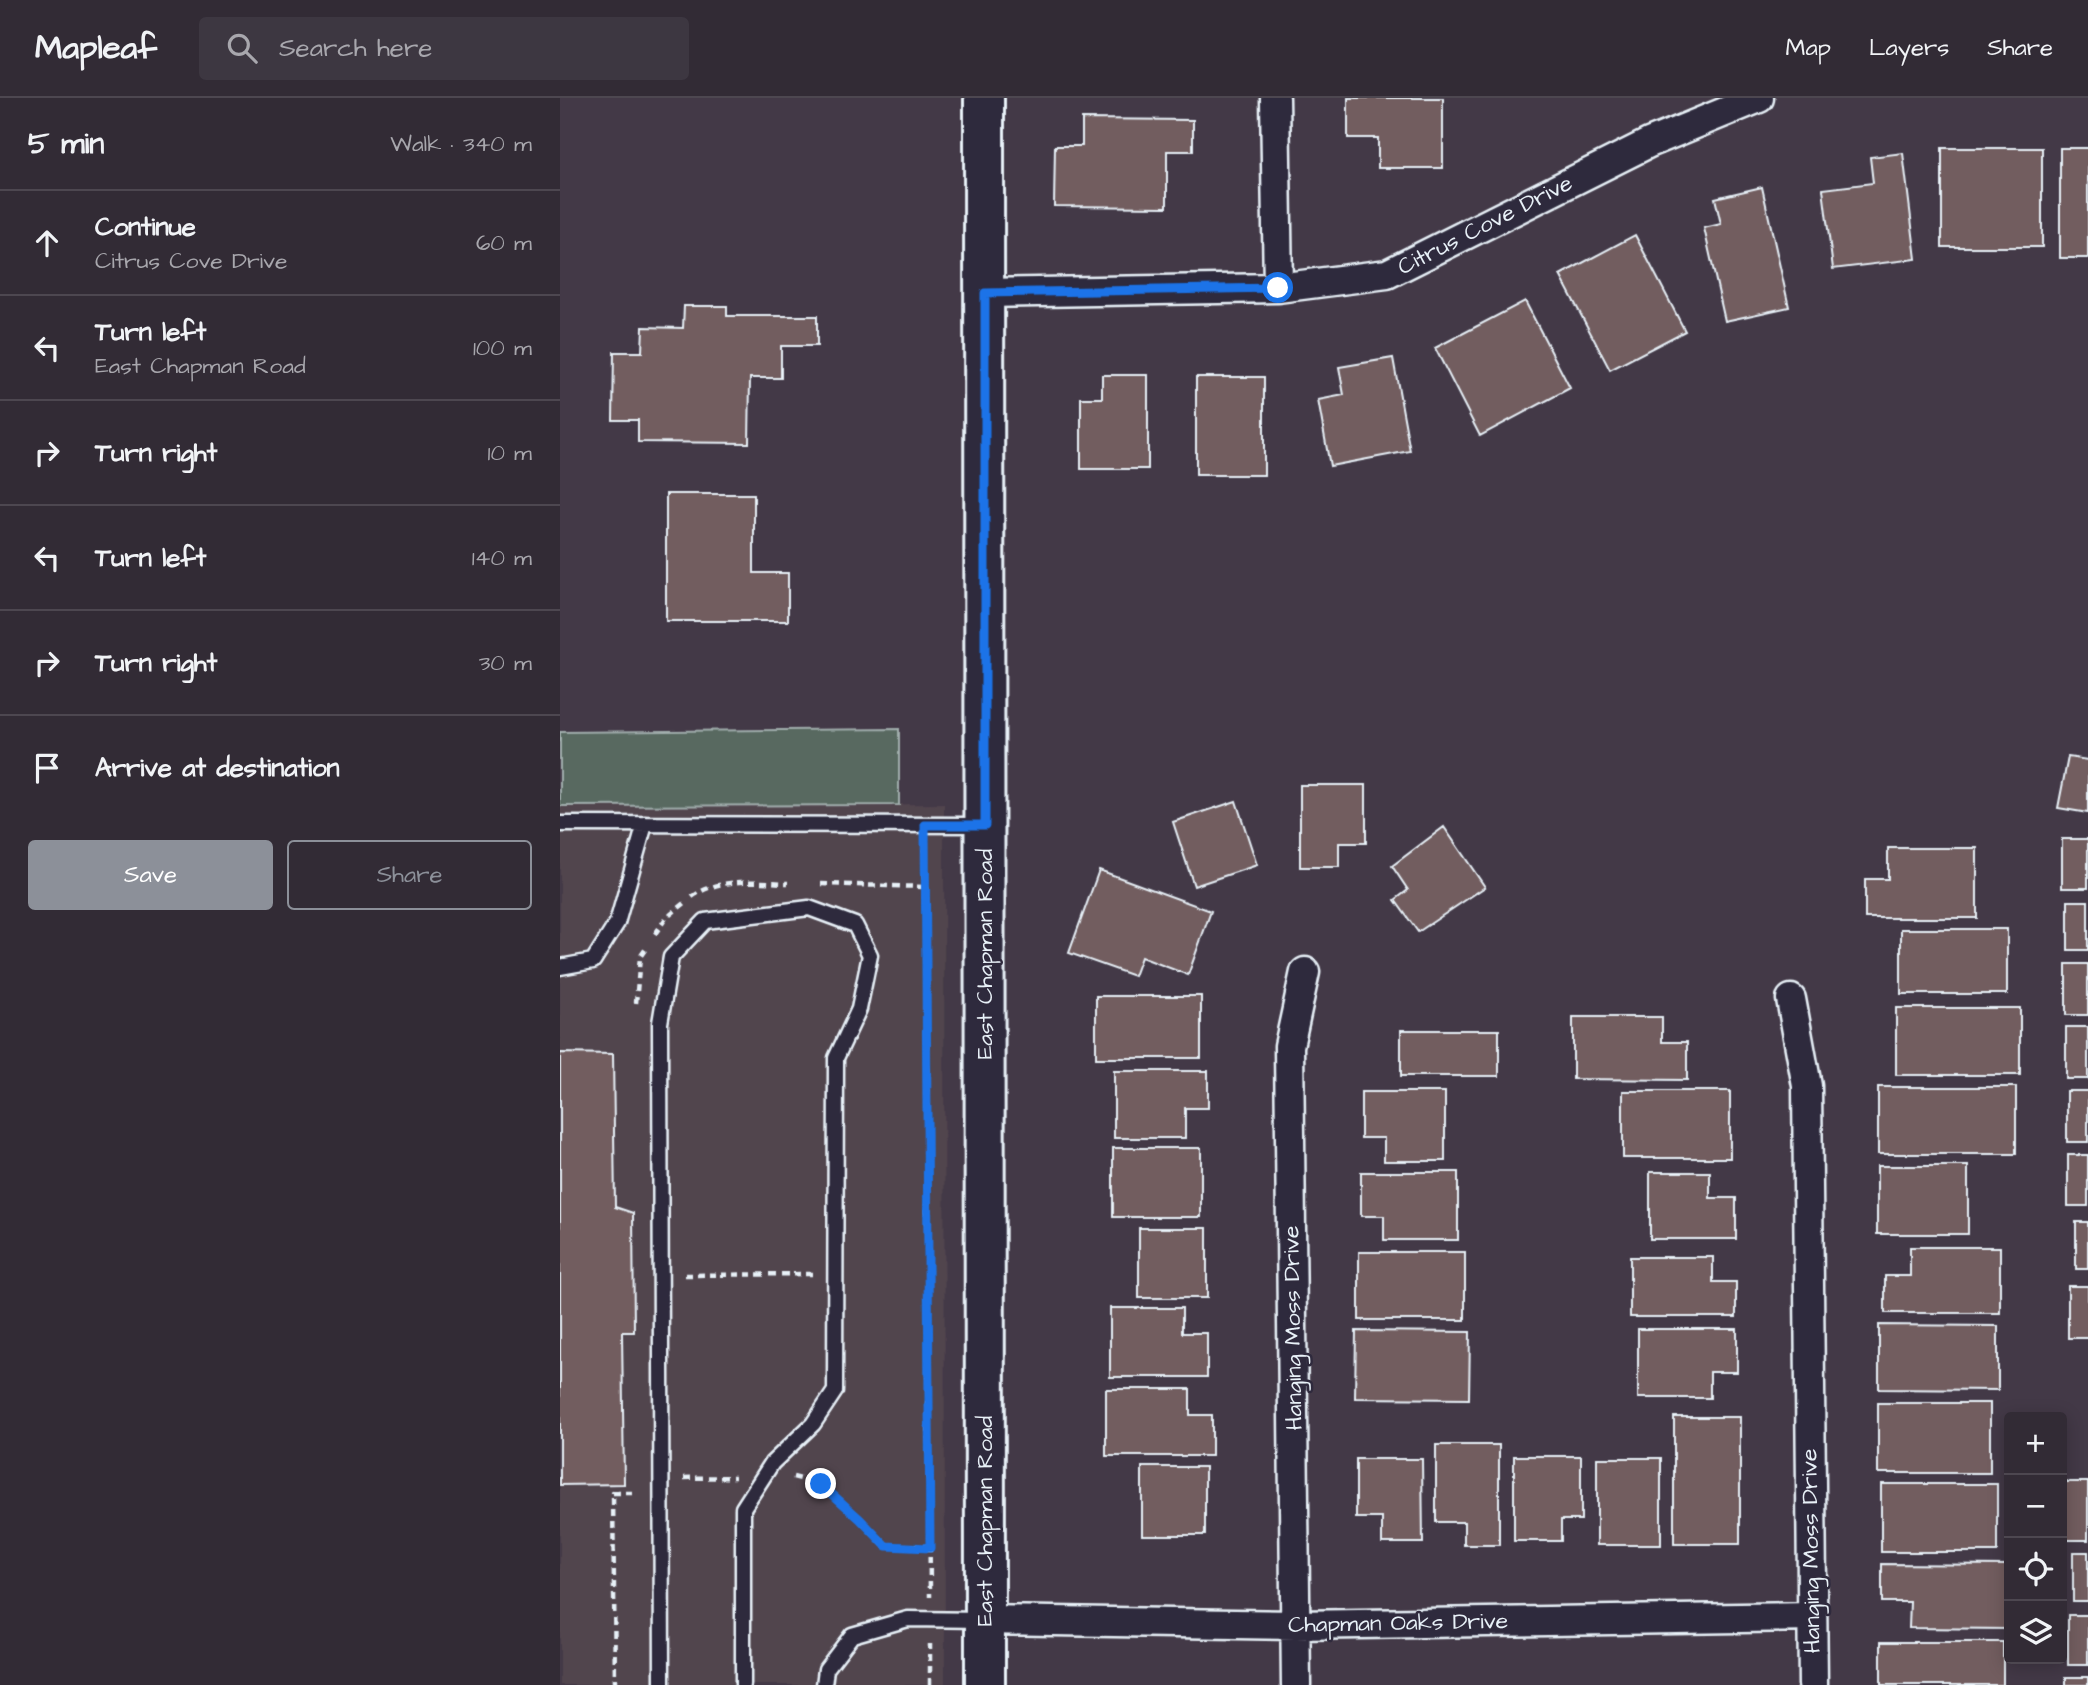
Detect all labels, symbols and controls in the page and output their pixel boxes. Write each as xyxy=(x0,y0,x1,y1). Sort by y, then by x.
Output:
search box xyxy=(199,17,689,80)
text: Mapleaf xyxy=(35,25,157,71)
icon: search xyxy=(223,29,261,67)
text: Search here xyxy=(279,30,432,66)
text: Map xyxy=(1786,31,1831,65)
text: Layers xyxy=(1869,31,1949,65)
text: Share xyxy=(1987,31,2053,65)
text: 5 min xyxy=(28,123,104,165)
text: Walk · 340 m xyxy=(390,128,532,160)
street label: Citrus Cove Drive xyxy=(1392,167,1578,283)
text: Continue xyxy=(95,209,196,245)
icon: ahead xyxy=(28,224,66,262)
text: 60 m xyxy=(476,227,532,259)
text: Citrus Cove Drive xyxy=(95,245,287,277)
route start xyxy=(1262,272,1293,303)
text: Turn left xyxy=(95,314,206,350)
icon: left xyxy=(28,329,66,367)
text: 100 m xyxy=(473,332,532,364)
text: East Chapman Road xyxy=(95,350,306,382)
icon: right xyxy=(28,434,66,472)
text: Turn right xyxy=(95,435,217,471)
text: 10 m xyxy=(487,437,532,469)
icon: left xyxy=(28,539,66,577)
text: Turn left xyxy=(95,540,206,576)
text: 140 m xyxy=(472,542,532,574)
icon: right xyxy=(28,644,66,682)
text: Turn right xyxy=(95,645,217,681)
text: 30 m xyxy=(479,647,532,679)
icon: arrive xyxy=(28,749,66,787)
text: Arrive at destination xyxy=(95,750,340,786)
button: Save xyxy=(28,840,273,910)
button: Share xyxy=(287,840,532,910)
street label: East Chapman Road xyxy=(969,848,1001,1059)
street label: Hanging Moss Drive xyxy=(1275,1225,1312,1431)
map controls xyxy=(2004,1412,2067,1664)
button: + xyxy=(2004,1412,2067,1475)
street label: East Chapman Road xyxy=(969,1415,1001,1626)
street label: Hanging Moss Drive xyxy=(1793,1448,1830,1654)
route end xyxy=(805,1468,836,1499)
button: − xyxy=(2004,1475,2067,1538)
button: locate xyxy=(2004,1538,2067,1601)
button: layers xyxy=(2004,1601,2067,1664)
street label: Chapman Oaks Drive xyxy=(1288,1605,1508,1641)

